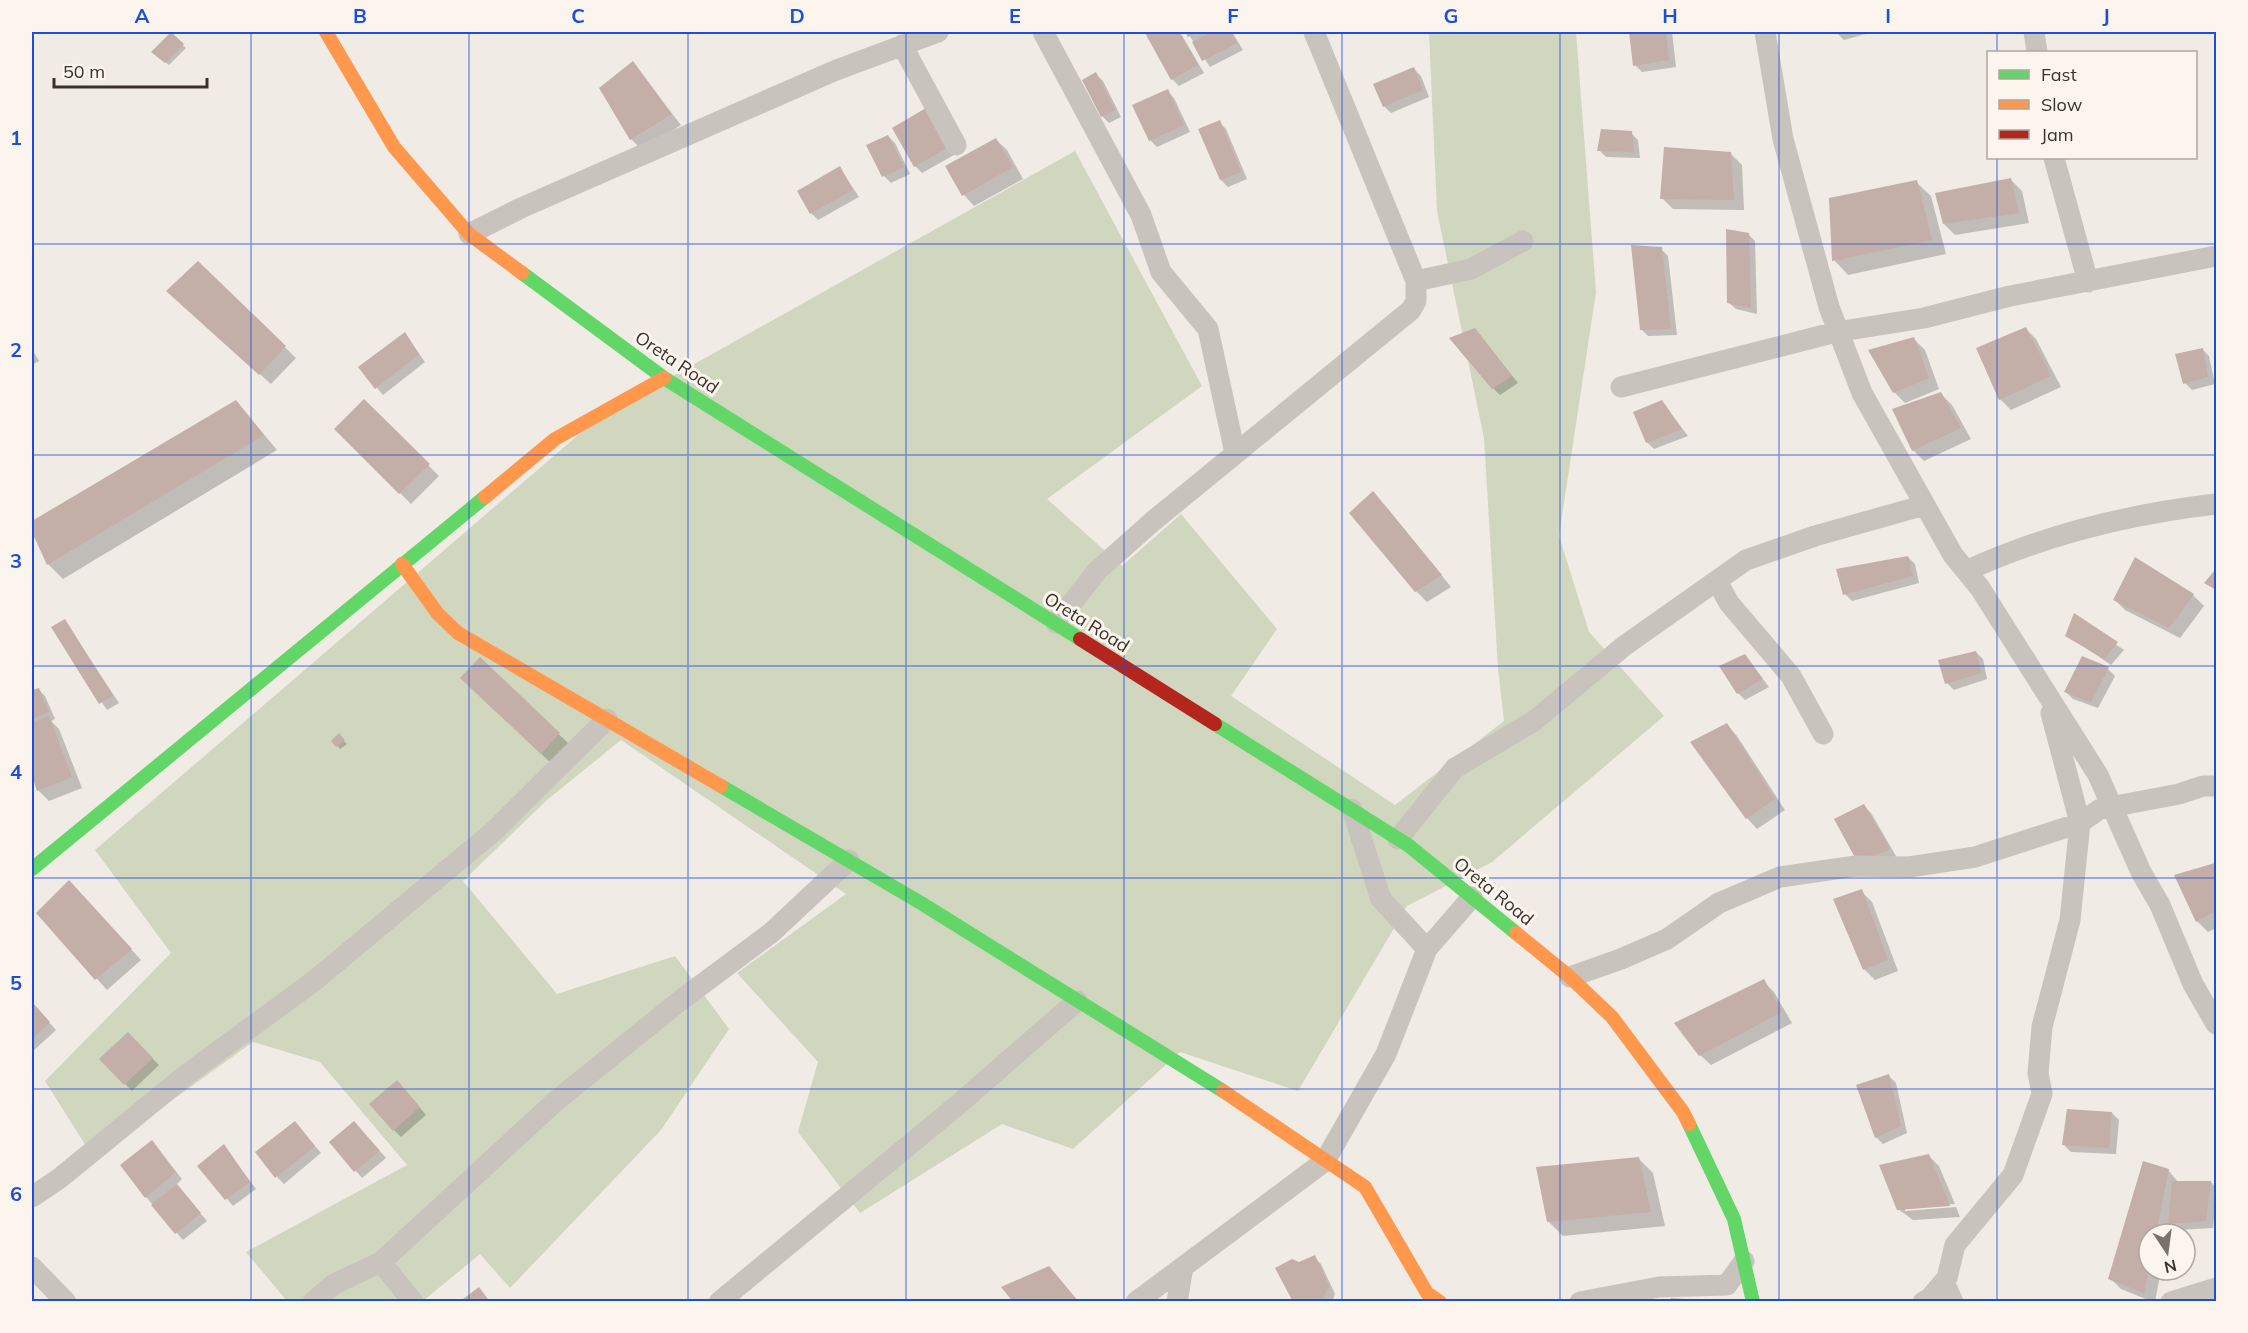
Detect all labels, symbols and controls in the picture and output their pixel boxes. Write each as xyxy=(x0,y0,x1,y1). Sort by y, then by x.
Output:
text: A xyxy=(135,3,150,28)
text: B xyxy=(353,3,367,28)
text: C xyxy=(571,3,585,28)
text: D xyxy=(789,3,805,28)
text: E xyxy=(1009,3,1021,28)
text: F xyxy=(1227,3,1239,28)
text: G xyxy=(1444,3,1458,28)
text: H xyxy=(1662,3,1678,28)
text: I xyxy=(1885,3,1891,28)
text: J xyxy=(2102,3,2110,28)
scale bar xyxy=(54,51,207,89)
legend xyxy=(1987,51,2197,159)
text: 50 m xyxy=(63,60,105,83)
text: Fast xyxy=(2041,63,2077,86)
text: Slow xyxy=(2041,93,2083,116)
text: Jam xyxy=(2041,123,2074,146)
text: 1 xyxy=(10,125,22,150)
street label: Oreta Road xyxy=(631,326,723,398)
text: 2 xyxy=(10,337,22,362)
text: 3 xyxy=(10,548,22,573)
street label: Oreta Road xyxy=(1040,587,1134,657)
text: 4 xyxy=(10,759,22,784)
street label: Oreta Road xyxy=(1449,852,1539,930)
text: 5 xyxy=(10,970,22,995)
text: 6 xyxy=(10,1181,22,1206)
north arrow xyxy=(2137,1222,2197,1282)
text: N xyxy=(2162,1256,2179,1278)

